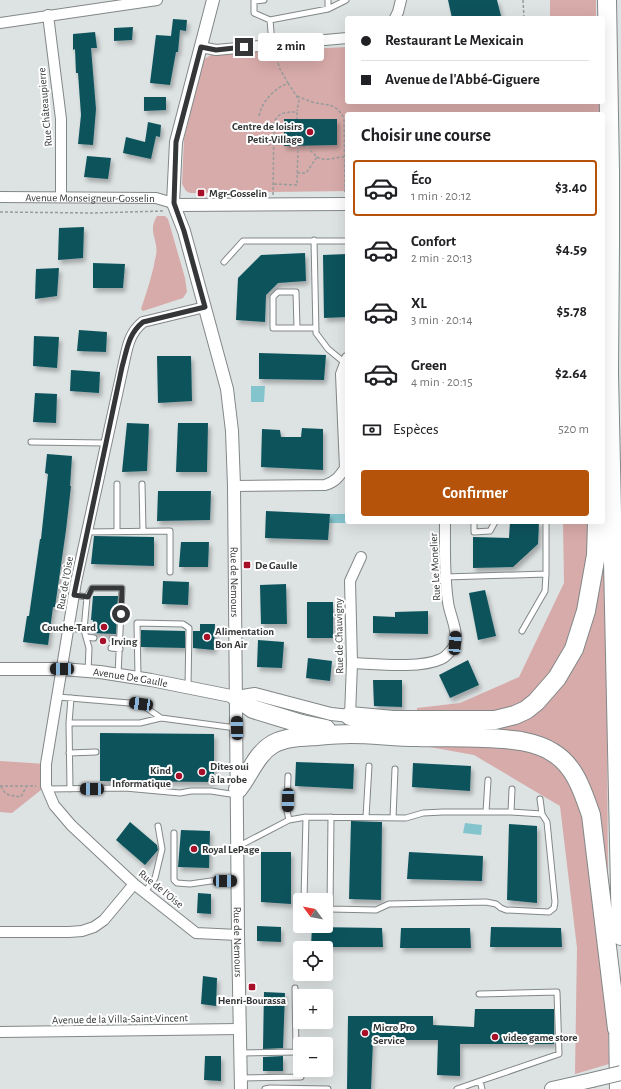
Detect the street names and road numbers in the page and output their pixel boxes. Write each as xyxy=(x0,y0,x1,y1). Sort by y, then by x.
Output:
street label: Rue Châteaupierre xyxy=(36,67,54,147)
street label: Avenue Monseigneur-Gosselin xyxy=(25,192,155,203)
street label: Rue Le Monelier xyxy=(428,532,442,601)
street label: Rue de Nemours xyxy=(229,547,241,617)
street label: Rue de l'Oise xyxy=(55,555,75,611)
street label: Rue de Chauvigny xyxy=(333,598,345,674)
street label: Avenue De Gaulle xyxy=(93,666,169,689)
street label: Rue de l'Oise xyxy=(137,868,185,910)
street label: Rue de Nemours xyxy=(232,907,244,977)
street label: Avenue de la Villa-Saint-Vincent xyxy=(52,1012,189,1026)

